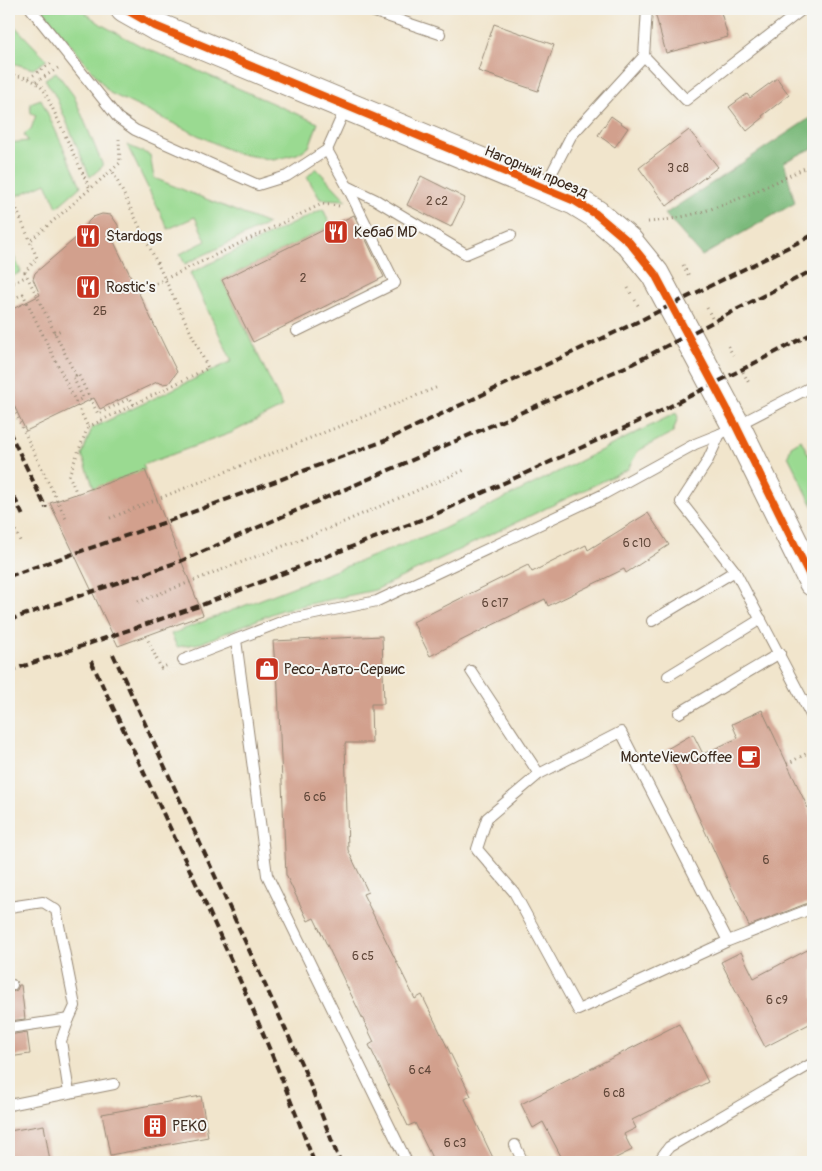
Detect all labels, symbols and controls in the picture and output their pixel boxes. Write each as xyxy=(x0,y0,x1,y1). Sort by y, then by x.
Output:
street label: Нагорный проезд xyxy=(481,142,591,202)
house number: 3 с8 xyxy=(667,161,689,176)
house number: 2 с2 xyxy=(426,194,448,209)
restaurant icon: Кебаб MD xyxy=(323,219,349,245)
restaurant icon: Stardogs xyxy=(75,223,101,249)
place label: Кебаб MD xyxy=(354,223,417,242)
place label: Stardogs xyxy=(106,227,162,246)
house number: 2 xyxy=(300,271,307,286)
restaurant icon: Rostic's xyxy=(75,274,101,300)
place label: Rostic's xyxy=(106,278,156,297)
house number: 2Б xyxy=(93,304,107,319)
house number: 6 с10 xyxy=(623,536,651,551)
house number: 6 с17 xyxy=(482,596,509,611)
shop icon: Ресо-Авто-Сервис xyxy=(254,656,280,682)
place label: Ресо-Авто-Сервис xyxy=(284,660,406,679)
cafe icon: MonteViewCoffee xyxy=(736,744,762,770)
place label: MonteViewCoffee xyxy=(620,748,733,767)
house number: 6 с6 xyxy=(304,790,326,805)
house number: 6 xyxy=(763,853,770,868)
house number: 6 с5 xyxy=(352,949,374,964)
house number: 6 с9 xyxy=(766,993,788,1008)
house number: 6 с4 xyxy=(409,1063,431,1078)
house number: 6 с8 xyxy=(603,1086,625,1101)
building icon: PEKO xyxy=(142,1113,168,1139)
place label: PEKO xyxy=(172,1117,207,1136)
house number: 6 с3 xyxy=(444,1136,466,1151)

